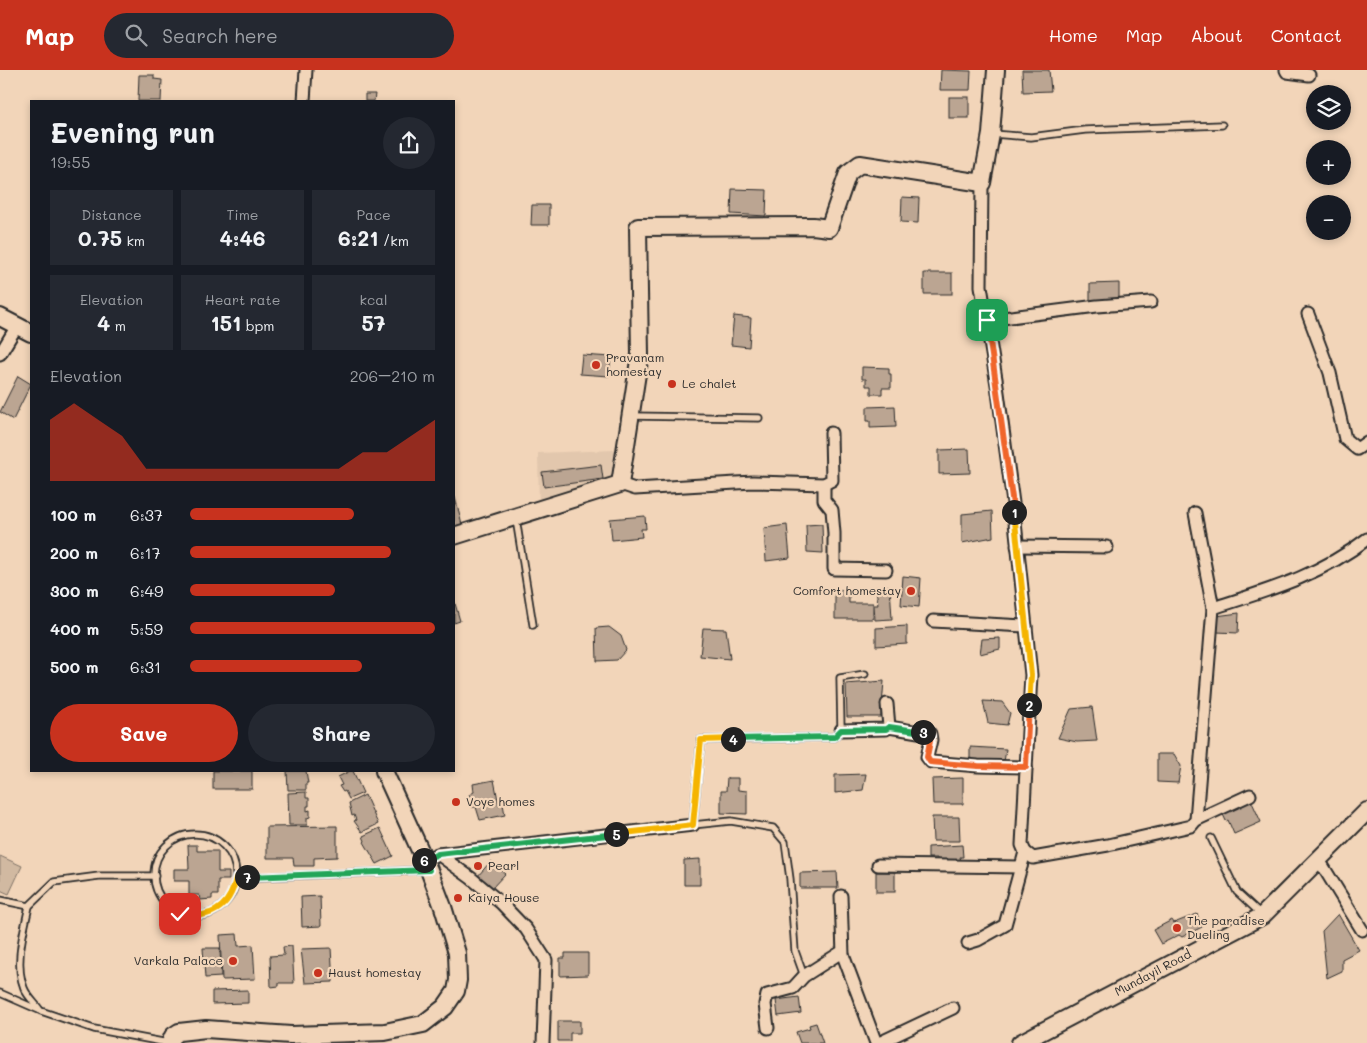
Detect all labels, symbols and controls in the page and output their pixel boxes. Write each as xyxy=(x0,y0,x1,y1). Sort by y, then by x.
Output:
search box xyxy=(104,13,454,58)
text: Map xyxy=(25,20,74,51)
icon: search xyxy=(122,21,150,49)
text: Search here xyxy=(162,23,278,48)
text: Home xyxy=(1049,23,1098,47)
text: Map xyxy=(1126,23,1162,47)
text: About xyxy=(1190,23,1243,47)
text: Contact xyxy=(1271,23,1342,47)
map controls xyxy=(1306,85,1351,240)
button: layers xyxy=(1306,85,1351,130)
text: Evening run xyxy=(50,114,215,150)
button: share xyxy=(383,117,435,169)
button: + xyxy=(1306,140,1351,185)
text: 19:55 xyxy=(50,151,90,172)
button: − xyxy=(1306,195,1351,240)
text: Distance xyxy=(81,205,142,224)
text: Time xyxy=(227,205,258,224)
text: Pace xyxy=(356,205,391,224)
text: 0.75 xyxy=(78,224,122,251)
text: 4:46 xyxy=(220,224,266,251)
text: 6:21 xyxy=(338,224,378,251)
text: km xyxy=(122,231,145,250)
text: /km xyxy=(378,231,409,250)
text: Elevation xyxy=(80,290,143,309)
text: Heart rate xyxy=(205,290,280,309)
text: kcal xyxy=(360,290,387,309)
pin xyxy=(966,299,1008,341)
icon: arrive xyxy=(973,306,1001,334)
text: 4 xyxy=(97,309,110,336)
text: 151 xyxy=(210,309,241,336)
text: 57 xyxy=(362,309,385,336)
text: m xyxy=(110,316,126,335)
text: bpm xyxy=(241,316,275,335)
place label: Pravanam homestay xyxy=(606,349,664,379)
marker: Pravanam homestay xyxy=(590,359,602,371)
text: Elevation xyxy=(50,365,122,386)
text: 206–210 m xyxy=(350,365,435,386)
place label: Le chalet xyxy=(682,375,737,391)
marker: Le chalet xyxy=(666,378,678,390)
pin: 1 xyxy=(1002,500,1026,524)
text: 1 xyxy=(1011,503,1018,522)
text: 100 m xyxy=(50,504,96,525)
text: 6:37 xyxy=(130,504,163,525)
text: 200 m xyxy=(50,542,98,563)
text: 6:17 xyxy=(130,542,161,563)
text: 300 m xyxy=(50,580,99,601)
text: 6:49 xyxy=(130,580,163,601)
place label: Comfort homestay xyxy=(793,582,901,598)
marker: Comfort homestay xyxy=(905,585,917,597)
text: 400 m xyxy=(50,618,99,639)
text: 5:59 xyxy=(130,618,163,639)
text: 500 m xyxy=(50,656,98,677)
text: 6:31 xyxy=(130,656,161,677)
pin: 2 xyxy=(1016,692,1042,718)
text: 2 xyxy=(1026,696,1033,715)
button: Save xyxy=(50,704,238,762)
button: Share xyxy=(248,704,435,762)
pin: 3 xyxy=(910,720,936,744)
text: 3 xyxy=(919,723,928,742)
pin: 4 xyxy=(720,726,746,752)
text: 4 xyxy=(729,730,738,749)
place label: Voye homes xyxy=(466,793,535,809)
marker: Voye homes xyxy=(450,796,462,808)
pin: 5 xyxy=(604,822,628,846)
text: 5 xyxy=(612,825,621,844)
pin: 6 xyxy=(412,848,436,872)
text: 6 xyxy=(420,851,429,870)
place label: Pearl xyxy=(488,857,519,873)
marker: Pearl xyxy=(472,860,484,872)
pin: 7 xyxy=(234,864,260,890)
text: 7 xyxy=(244,868,251,887)
place label: Kaiya House xyxy=(468,889,540,905)
marker: Kaiya House xyxy=(452,892,464,904)
pin xyxy=(159,893,201,935)
icon: check xyxy=(166,900,194,928)
place label: The paradise Dueling xyxy=(1187,912,1265,942)
marker: The paradise Dueling xyxy=(1171,922,1183,934)
street label: Mundayil Road xyxy=(1111,945,1194,999)
place label: Varkala Palace xyxy=(134,952,223,968)
marker: Varkala Palace xyxy=(227,955,239,967)
place label: Haust homestay xyxy=(328,964,421,980)
marker: Haust homestay xyxy=(312,967,324,979)

